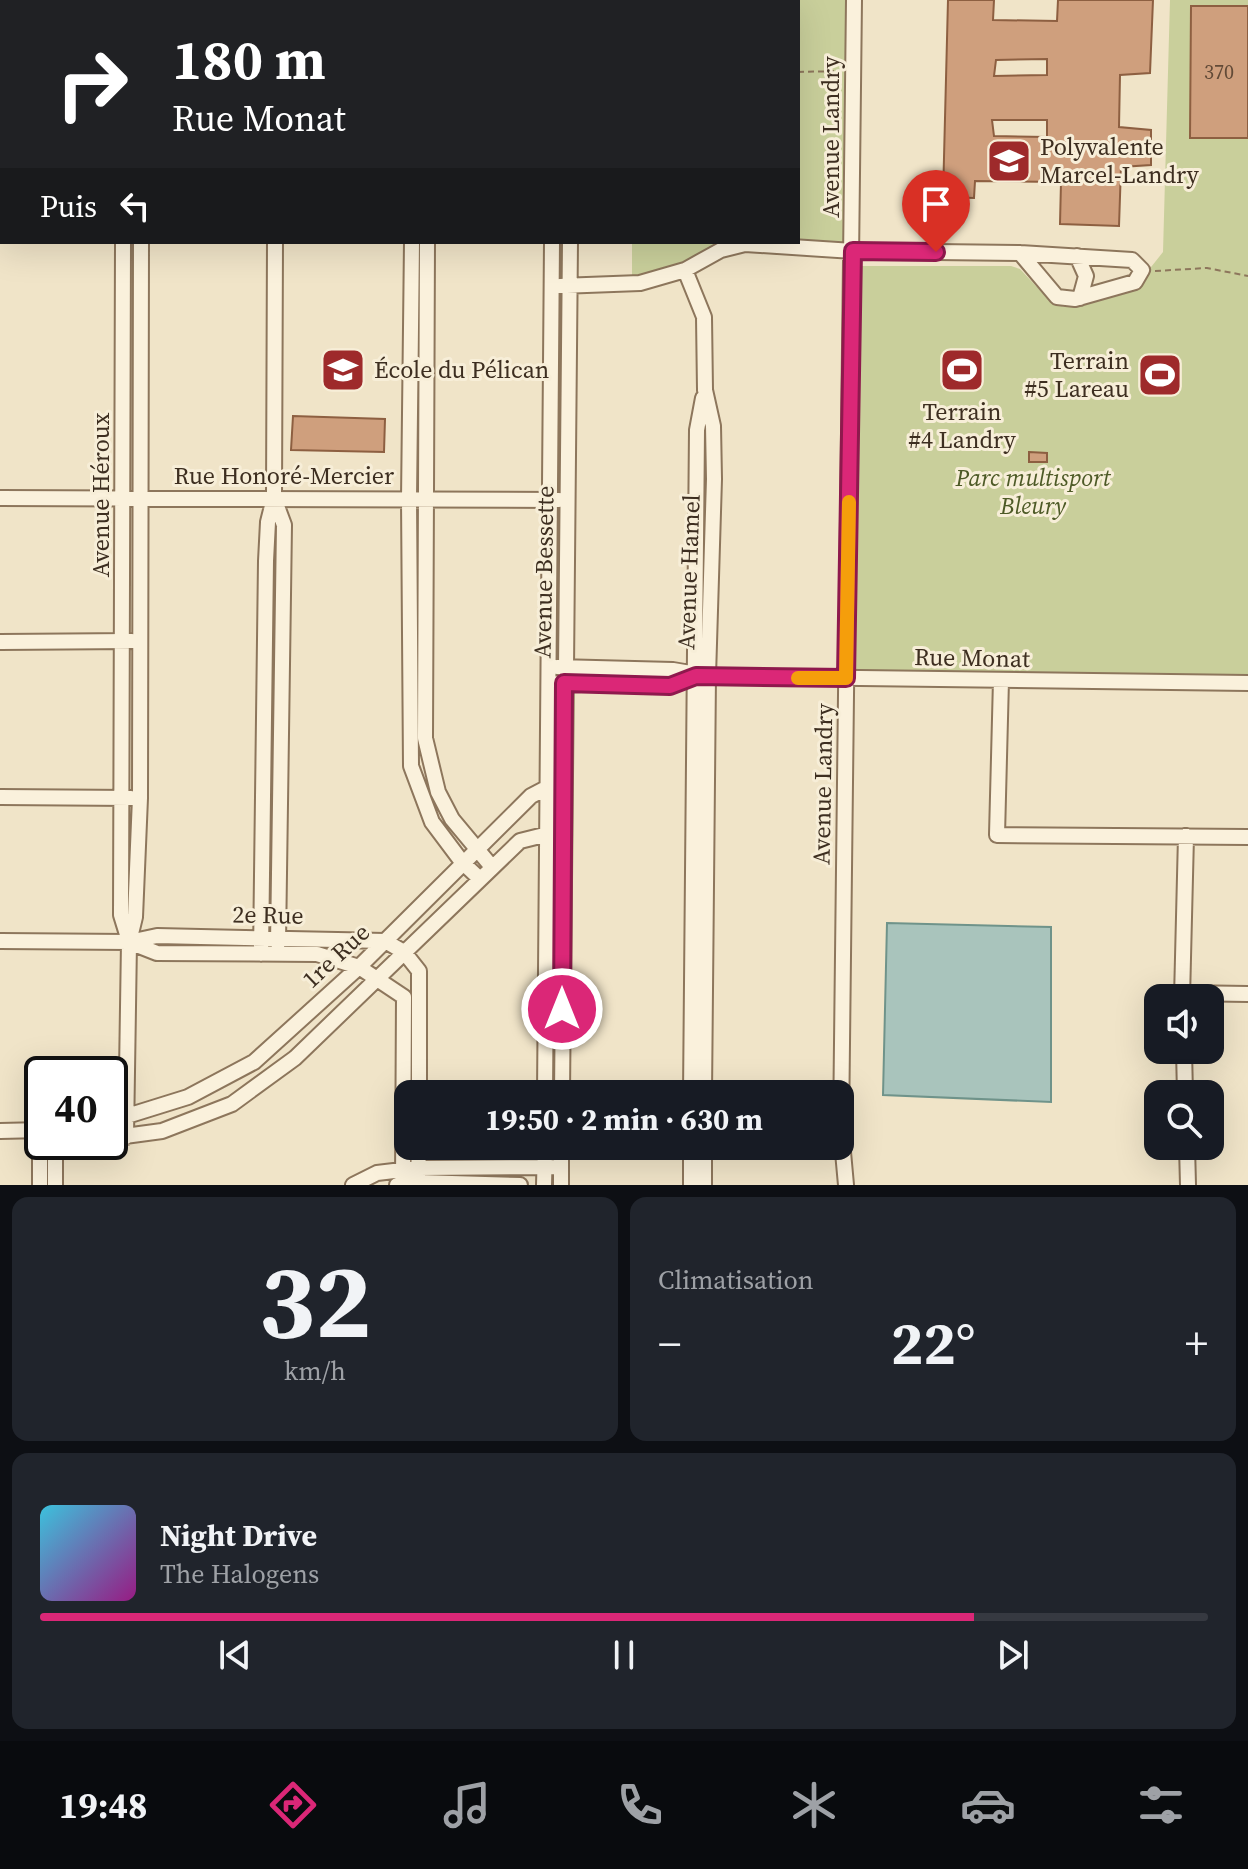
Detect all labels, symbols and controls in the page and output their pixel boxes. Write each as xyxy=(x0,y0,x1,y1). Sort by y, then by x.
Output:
text: 180 m xyxy=(172,21,326,98)
icon: right xyxy=(40,32,144,136)
street label: Avenue Landry xyxy=(814,55,847,218)
house number: 370 xyxy=(1204,58,1234,86)
text: Rue Monat xyxy=(172,94,346,143)
place label: Polyvalente Marcel-Landry xyxy=(1040,130,1199,191)
school or university icon: Polyvalente Marcel-Landry xyxy=(985,137,1033,185)
pin xyxy=(902,170,970,252)
icon: arrive xyxy=(914,182,958,226)
icon: left xyxy=(113,184,157,228)
text: Puis xyxy=(40,186,97,227)
place label: Terrain #5 Lareau xyxy=(1024,344,1129,405)
school or university icon: École du Pélican xyxy=(319,346,367,394)
sports icon: Terrain #4 Landry xyxy=(938,346,986,394)
sports icon: Terrain #5 Lareau xyxy=(1136,351,1184,399)
place label: École du Pélican xyxy=(374,353,549,386)
place label: Terrain #4 Landry xyxy=(908,395,1016,456)
street label: Avenue Héroux xyxy=(84,412,117,577)
street label: Rue Honoré-Mercier xyxy=(174,459,394,492)
park label: Parc multisport Bleury xyxy=(955,461,1112,522)
street label: Avenue Bessette xyxy=(525,485,562,659)
street label: Avenue Hamel xyxy=(669,494,708,650)
street label: Rue Monat xyxy=(914,640,1030,675)
street label: Avenue Landry xyxy=(805,702,840,865)
street label: 2e Rue xyxy=(232,897,304,932)
street label: 1re Rue xyxy=(295,916,377,995)
position arrow xyxy=(520,967,604,1051)
map controls xyxy=(1144,984,1224,1160)
button: sound xyxy=(1144,984,1224,1064)
speed limit sign: 40 xyxy=(24,1056,128,1160)
button: search xyxy=(1144,1080,1224,1160)
text: 19:50 · 2 min · 630 m xyxy=(485,1099,763,1140)
text: 32 xyxy=(259,1229,371,1372)
text: Climatisation xyxy=(658,1262,814,1298)
text: 22° xyxy=(891,1302,975,1384)
text: − xyxy=(658,1313,681,1374)
text: + xyxy=(1185,1313,1208,1374)
text: km/h xyxy=(284,1353,346,1389)
text: Night Drive xyxy=(160,1515,317,1556)
text: The Halogens xyxy=(160,1556,319,1592)
icon: previous xyxy=(213,1633,257,1677)
icon: pause xyxy=(602,1633,646,1677)
icon: next xyxy=(991,1633,1035,1677)
icon: directions xyxy=(265,1777,321,1833)
icon: music xyxy=(439,1777,495,1833)
icon: phone xyxy=(612,1777,668,1833)
icon: climate xyxy=(786,1777,842,1833)
icon: car xyxy=(960,1777,1016,1833)
icon: filters xyxy=(1133,1777,1189,1833)
text: 19:48 xyxy=(59,1781,148,1830)

